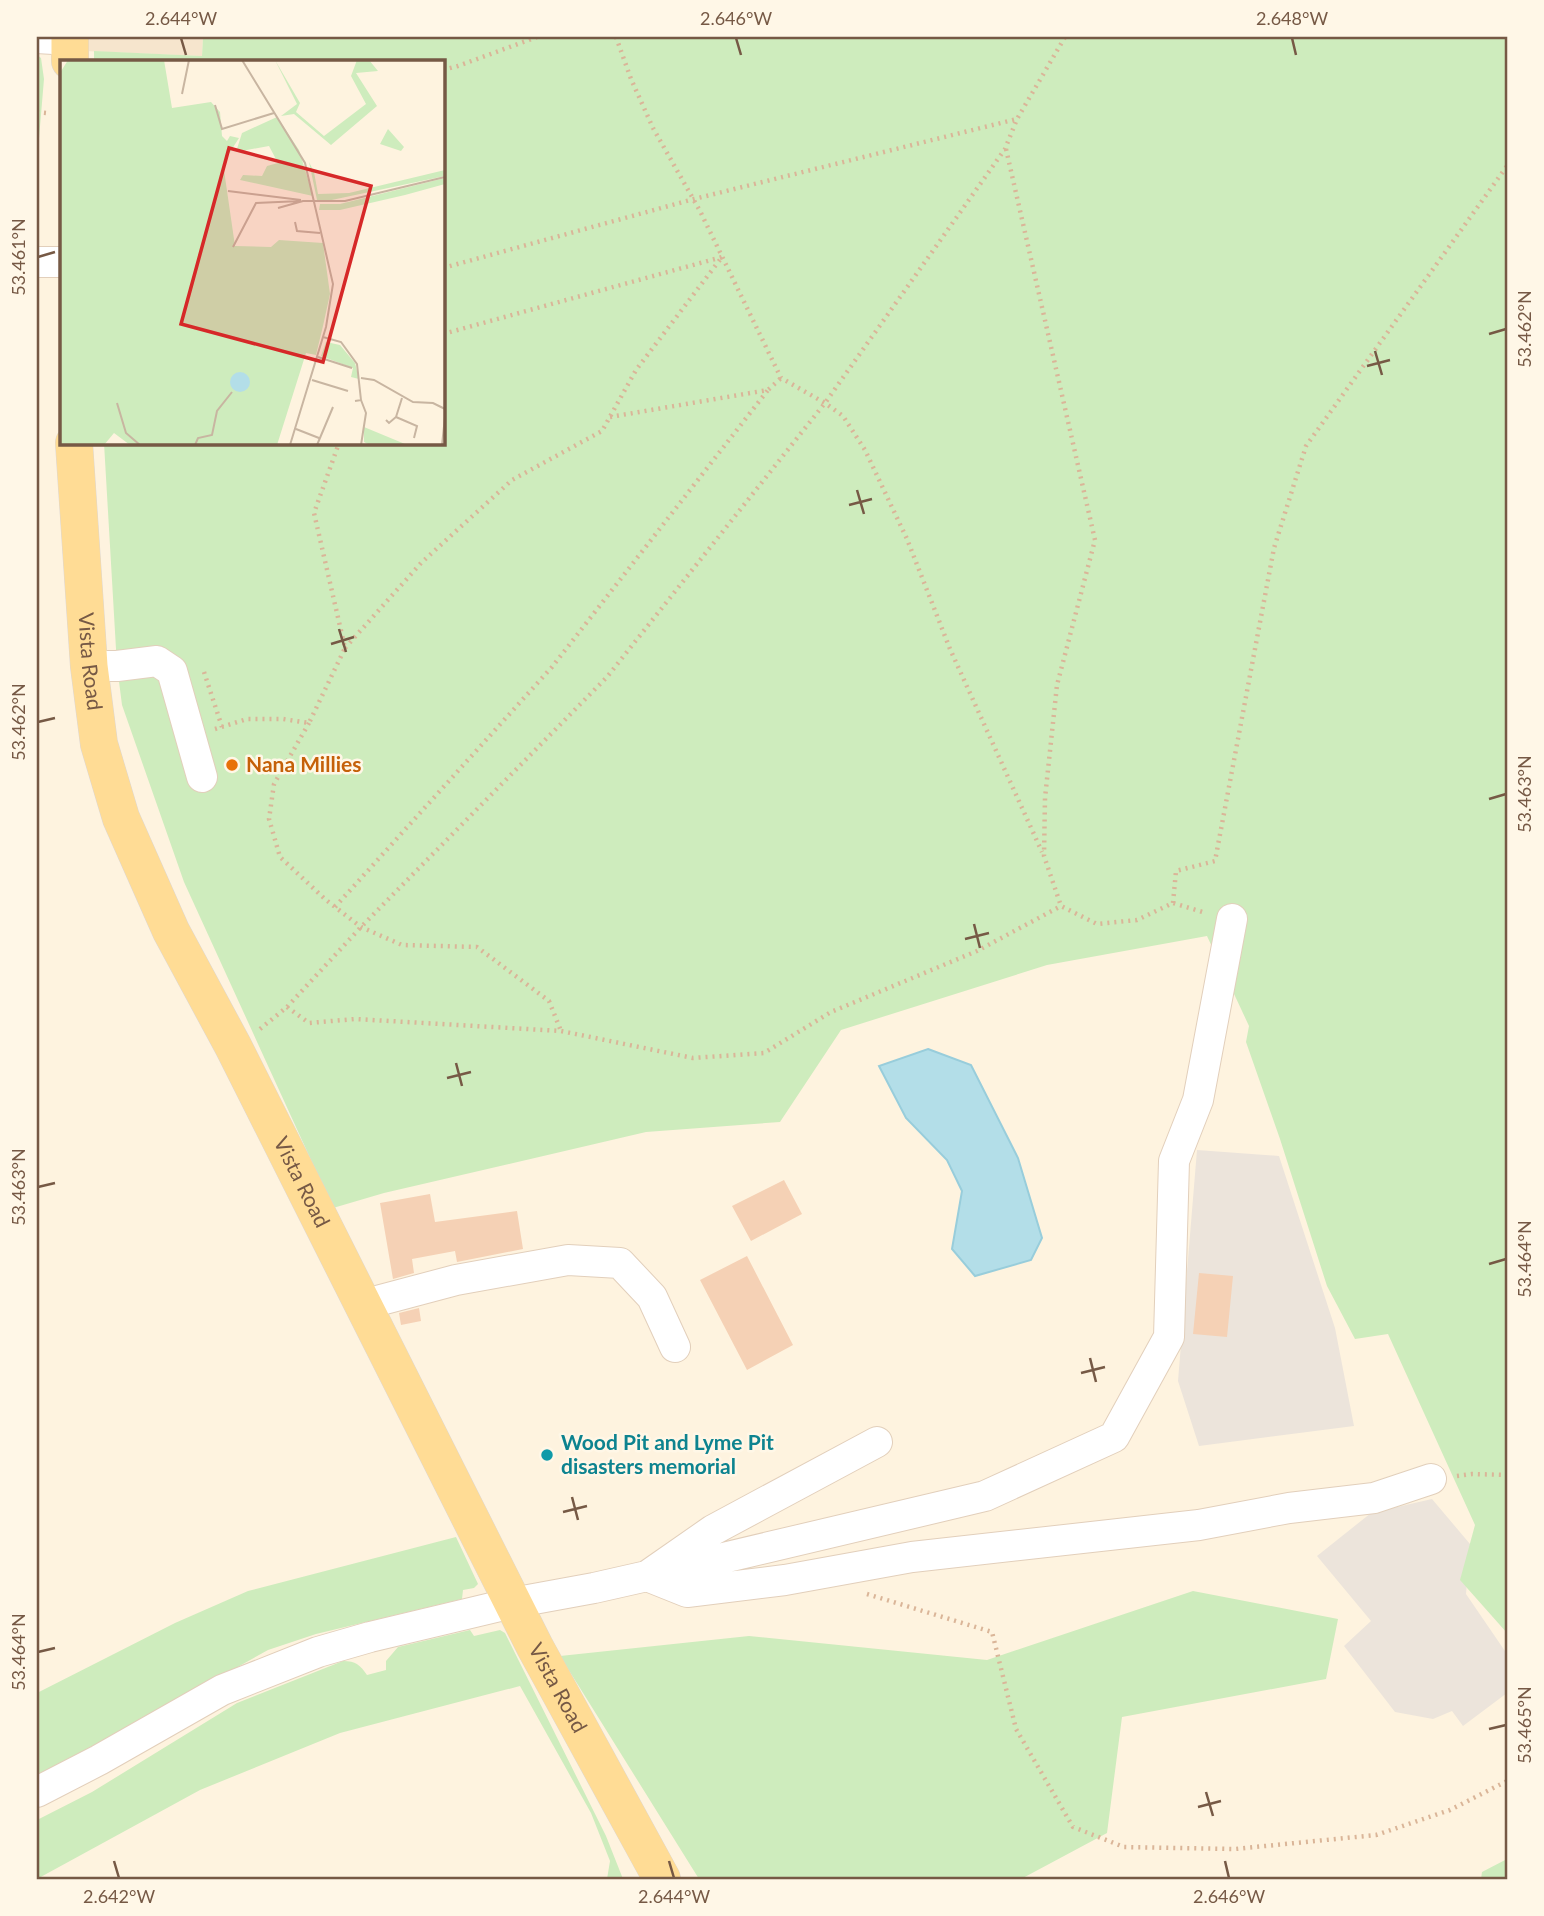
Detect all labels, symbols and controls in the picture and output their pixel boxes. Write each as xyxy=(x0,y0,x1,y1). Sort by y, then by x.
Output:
text: 2.644°W xyxy=(145,7,217,29)
text: 2.646°W xyxy=(700,7,772,29)
text: 2.648°W xyxy=(1256,7,1328,29)
inset map xyxy=(60,60,444,444)
text: 53.461°N xyxy=(7,218,29,296)
text: 53.462°N xyxy=(1513,290,1535,368)
street label: Vista Road xyxy=(74,612,109,712)
text: 53.462°N xyxy=(7,683,29,761)
place label: Nana Millies xyxy=(246,751,361,776)
text: 53.463°N xyxy=(1513,755,1535,833)
marker: Nana Millies xyxy=(224,757,240,773)
street label: Vista Road xyxy=(270,1132,336,1231)
text: 53.463°N xyxy=(7,1148,29,1226)
text: 53.464°N xyxy=(1513,1220,1535,1298)
place label: Wood Pit and Lyme Pit disasters memorial xyxy=(561,1429,774,1478)
marker: Wood Pit and Lyme Pit disasters memorial xyxy=(539,1447,555,1463)
text: 53.464°N xyxy=(7,1613,29,1691)
street label: Vista Road xyxy=(524,1638,593,1736)
text: 53.465°N xyxy=(1513,1686,1535,1764)
text: 2.642°W xyxy=(83,1885,155,1907)
text: 2.644°W xyxy=(638,1885,710,1907)
text: 2.646°W xyxy=(1193,1885,1265,1907)

